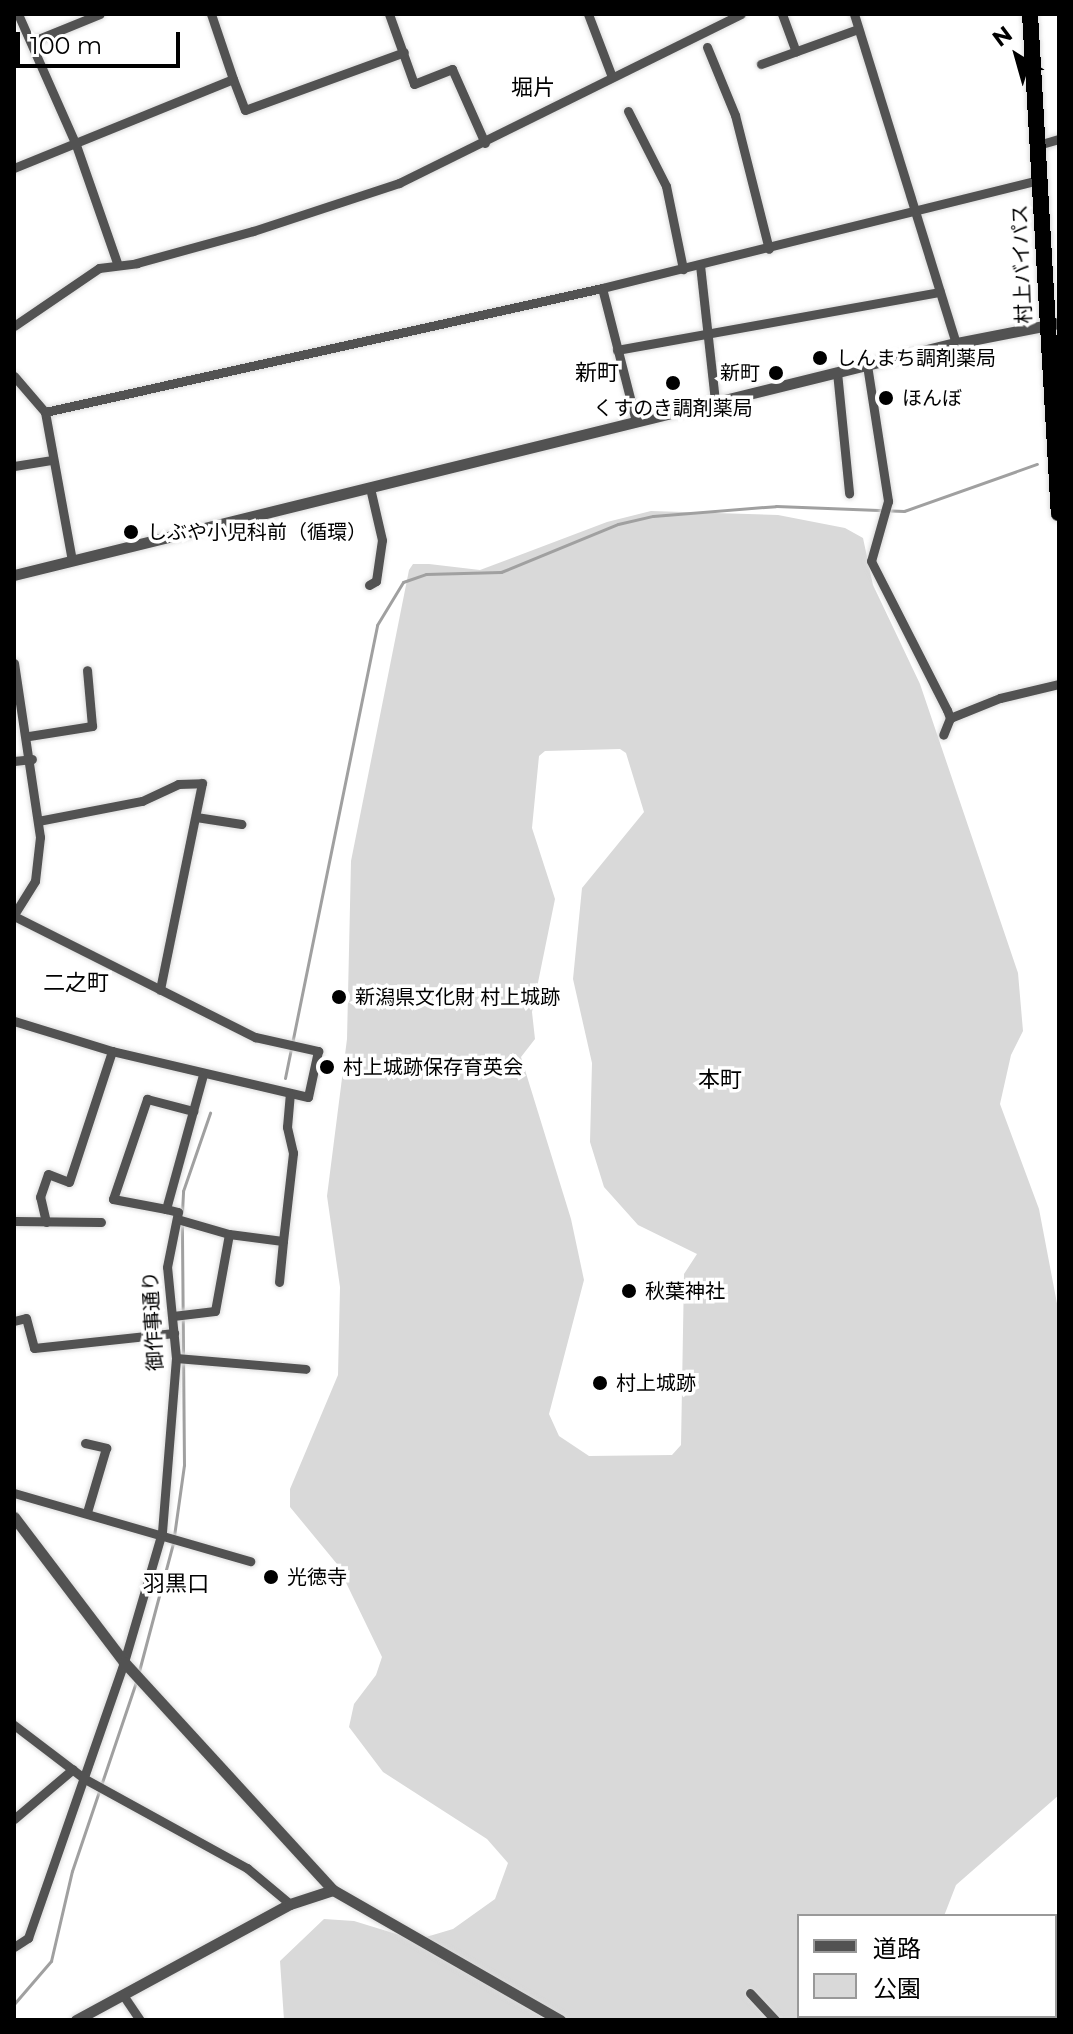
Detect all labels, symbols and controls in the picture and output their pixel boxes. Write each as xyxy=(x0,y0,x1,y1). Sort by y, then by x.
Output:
scale bar xyxy=(20,16,184,66)
north arrow xyxy=(977,16,1057,96)
text: N xyxy=(987,20,1017,53)
text: 100 m xyxy=(30,31,102,60)
district label: 堀片 xyxy=(511,75,555,101)
street label: 村上バイパス xyxy=(1008,204,1036,324)
place label: しんまち調剤薬局 xyxy=(836,346,996,370)
marker: しんまち調剤薬局 xyxy=(811,349,829,367)
district label: 新町 xyxy=(575,360,619,386)
place label: 新町 xyxy=(720,361,760,385)
marker: 新町 xyxy=(767,364,785,382)
marker: くすのき調剤薬局 xyxy=(664,374,682,392)
place label: ほんぼ xyxy=(902,386,962,410)
marker: ほんぼ xyxy=(877,389,895,407)
place label: くすのき調剤薬局 xyxy=(593,396,753,420)
place label: しぶや小児科前（循環） xyxy=(147,520,367,544)
marker: しぶや小児科前（循環） xyxy=(122,523,140,541)
district label: 二之町 xyxy=(43,970,109,996)
place label: 新潟県文化財 村上城跡 xyxy=(355,985,560,1009)
marker: 新潟県文化財 村上城跡 xyxy=(330,988,348,1006)
place label: 村上城跡保存育英会 xyxy=(343,1055,523,1079)
marker: 村上城跡保存育英会 xyxy=(318,1058,336,1076)
district label: 本町 xyxy=(698,1067,742,1093)
street label: 御作事通り xyxy=(138,1270,168,1372)
place label: 秋葉神社 xyxy=(645,1279,725,1303)
marker: 秋葉神社 xyxy=(620,1282,638,1300)
place label: 村上城跡 xyxy=(616,1371,696,1395)
marker: 村上城跡 xyxy=(591,1374,609,1392)
place label: 光徳寺 xyxy=(287,1565,347,1589)
marker: 光徳寺 xyxy=(262,1568,280,1586)
district label: 羽黒口 xyxy=(143,1571,209,1597)
legend xyxy=(797,1914,1057,2018)
text: 道路 xyxy=(873,1934,921,1963)
text: 公園 xyxy=(873,1974,921,2003)

